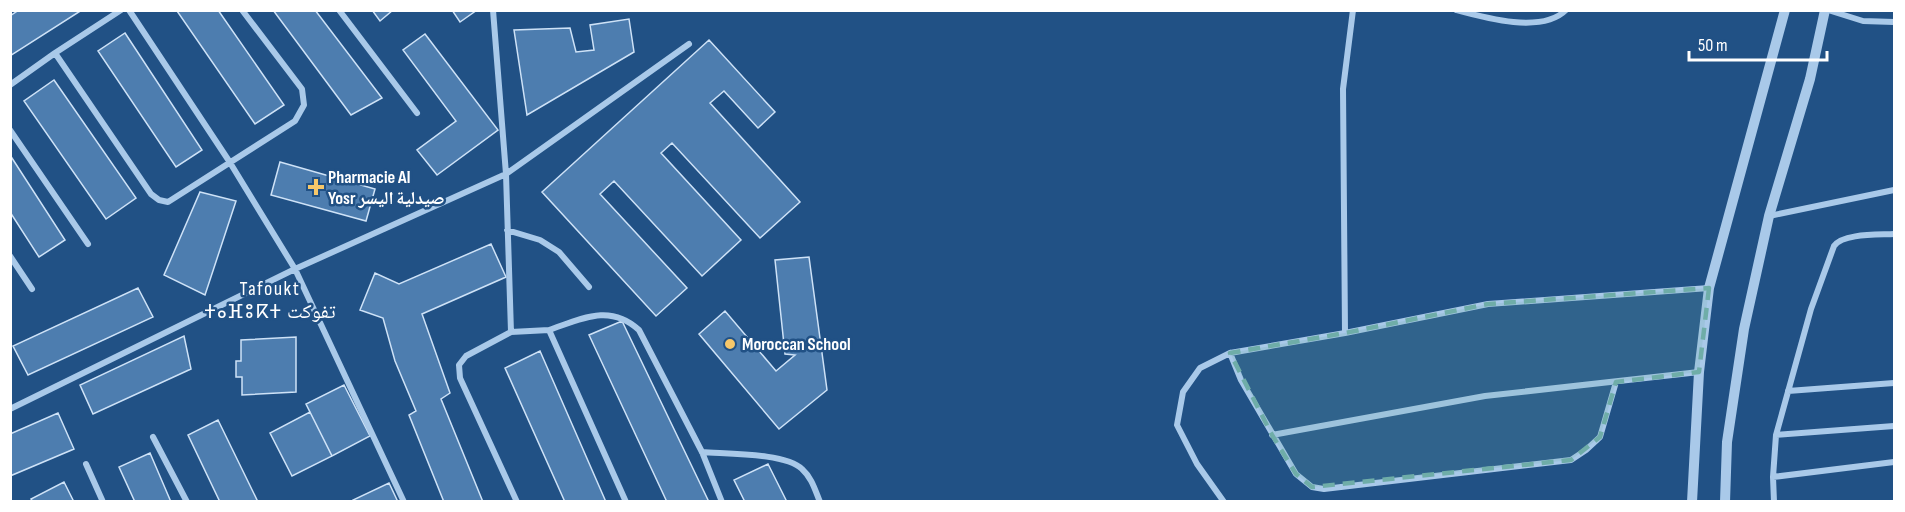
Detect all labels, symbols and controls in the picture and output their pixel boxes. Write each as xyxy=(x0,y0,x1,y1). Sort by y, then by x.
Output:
scale bar xyxy=(1689,24,1827,62)
text: 50 m xyxy=(1698,35,1728,56)
place label: Pharmacie Al Yosr صيدلية اليسر xyxy=(328,167,445,209)
marker: Pharmacie Al Yosr صيدلية اليسر xyxy=(309,180,323,194)
district label: Tafoukt ⵜⴰⴼⵓⴽⵜ تفوكت xyxy=(204,277,336,324)
place label: Moroccan School xyxy=(742,334,851,355)
marker: Moroccan School xyxy=(723,337,737,351)

